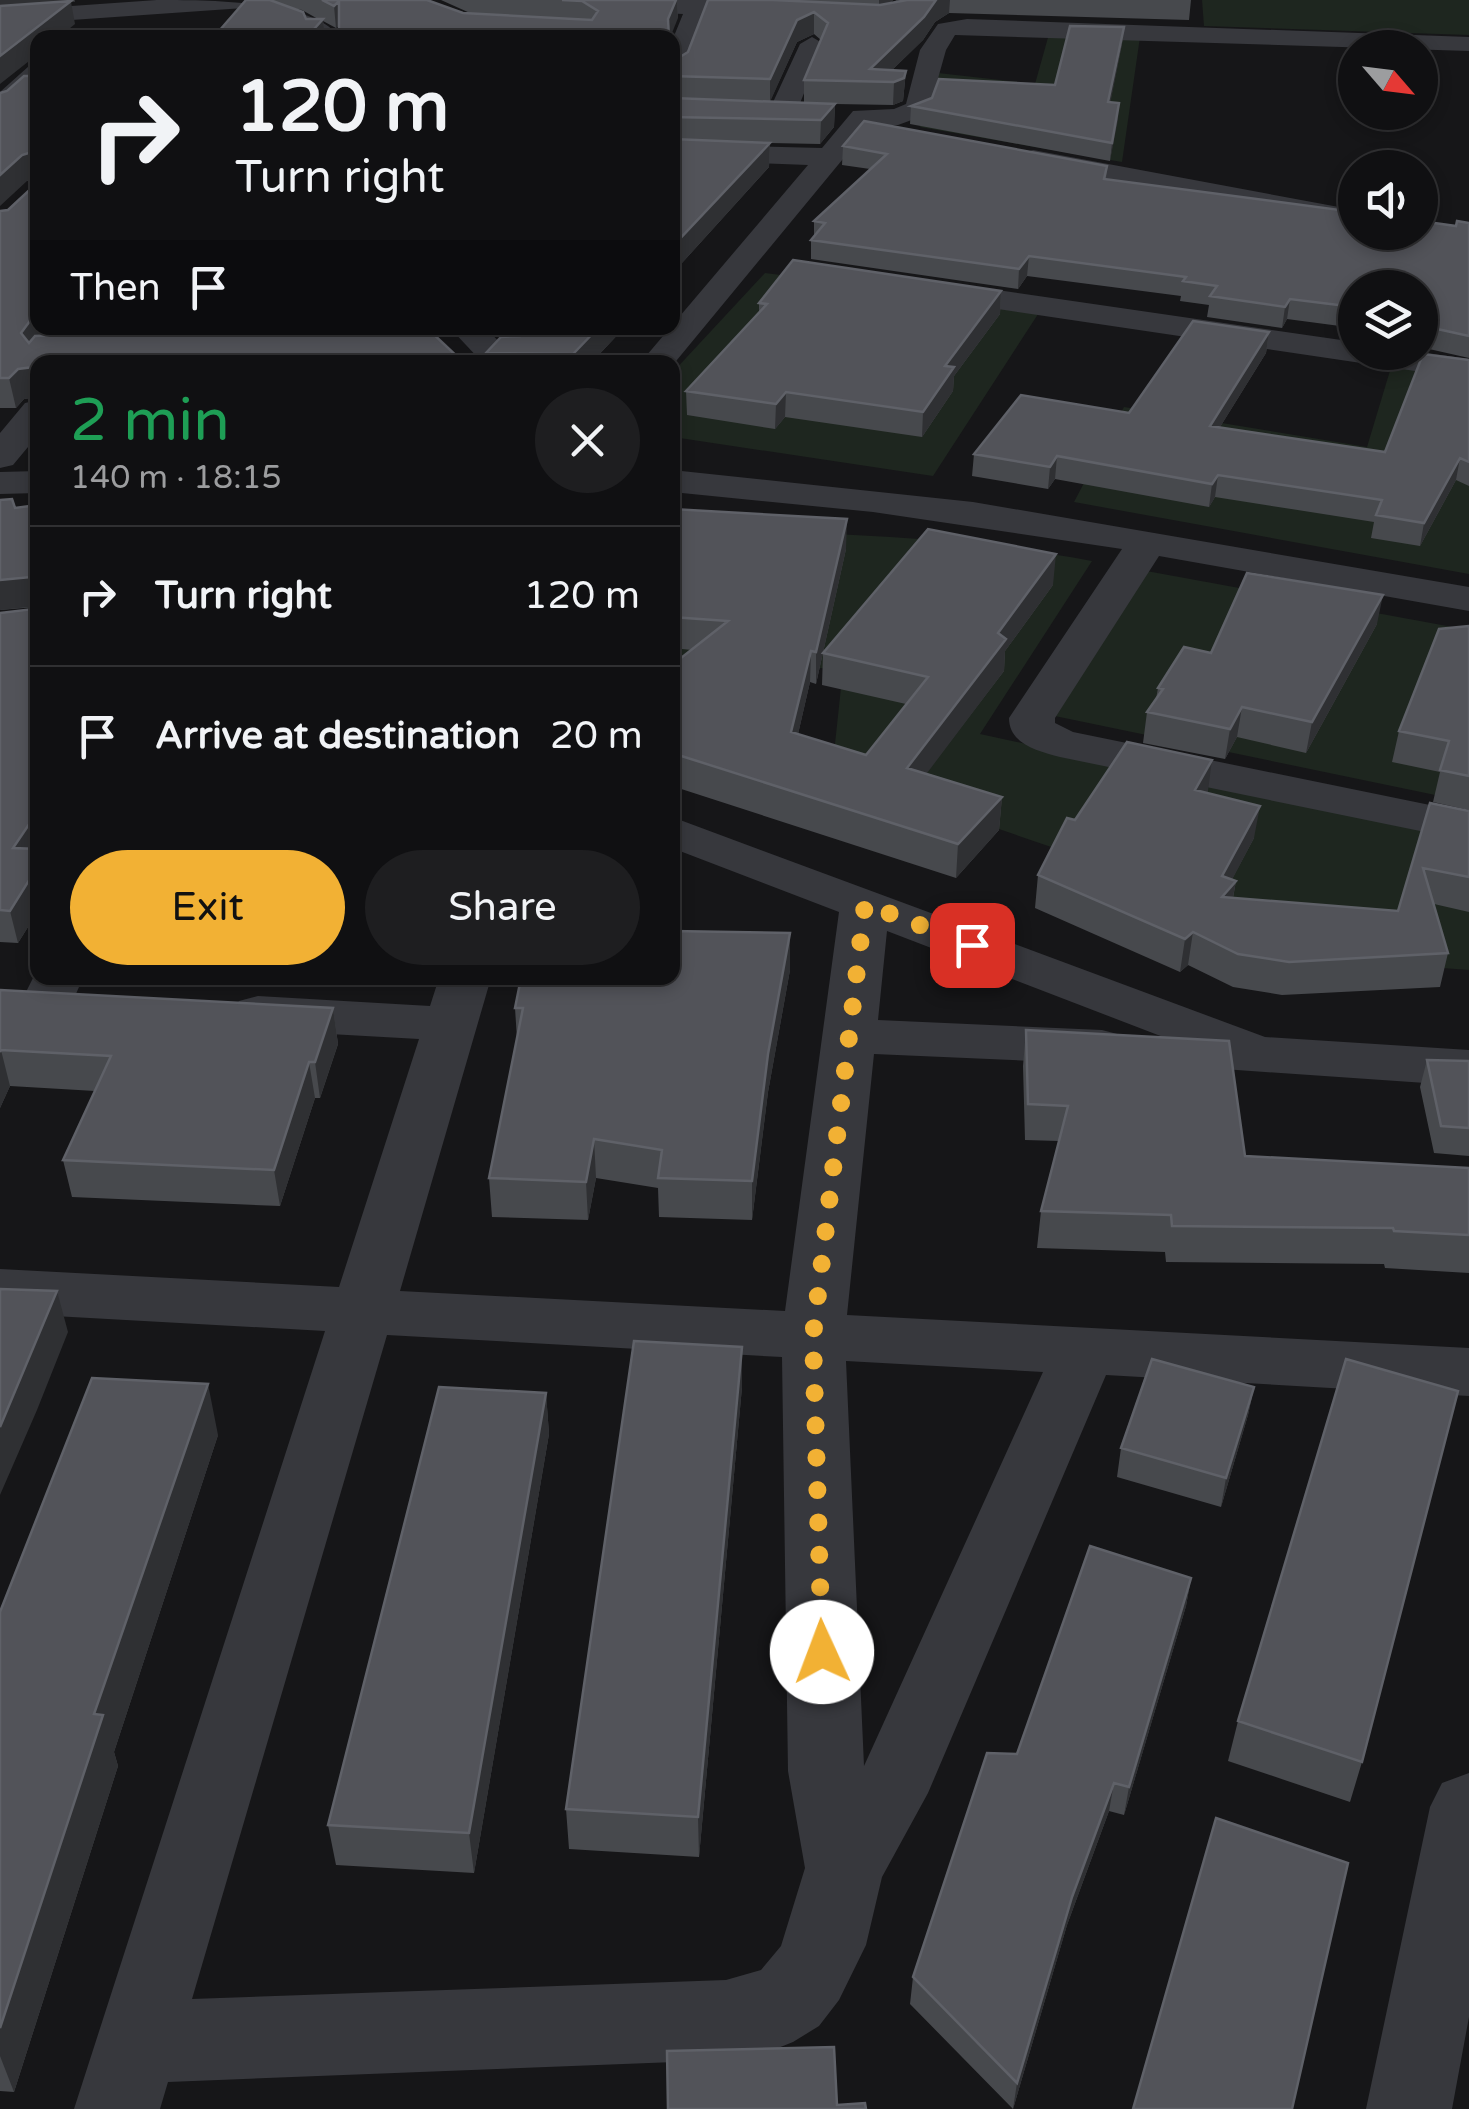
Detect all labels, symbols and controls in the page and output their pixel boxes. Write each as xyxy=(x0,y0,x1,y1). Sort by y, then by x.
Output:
north arrow xyxy=(1338,30,1438,130)
map controls xyxy=(1338,30,1438,370)
text: 120 m xyxy=(235,66,449,150)
icon: right xyxy=(70,70,200,200)
button: sound xyxy=(1338,150,1438,250)
text: Turn right xyxy=(235,151,444,205)
icon: arrive xyxy=(181,260,236,315)
text: Then xyxy=(70,265,161,311)
button: layers xyxy=(1338,270,1438,370)
text: 2 min xyxy=(70,385,230,457)
button: close xyxy=(535,388,640,493)
text: 140 m · 18:15 xyxy=(70,459,282,497)
icon: right xyxy=(70,569,125,624)
text: Turn right xyxy=(155,573,332,619)
text: 120 m xyxy=(524,573,640,619)
icon: arrive xyxy=(70,709,125,764)
text: Arrive at destination xyxy=(155,713,520,759)
text: 20 m xyxy=(550,713,643,759)
button: Exit xyxy=(70,850,345,965)
button: Share xyxy=(365,850,640,965)
pin xyxy=(930,903,1015,988)
icon: arrive xyxy=(945,918,1000,973)
position arrow xyxy=(770,1600,874,1704)

